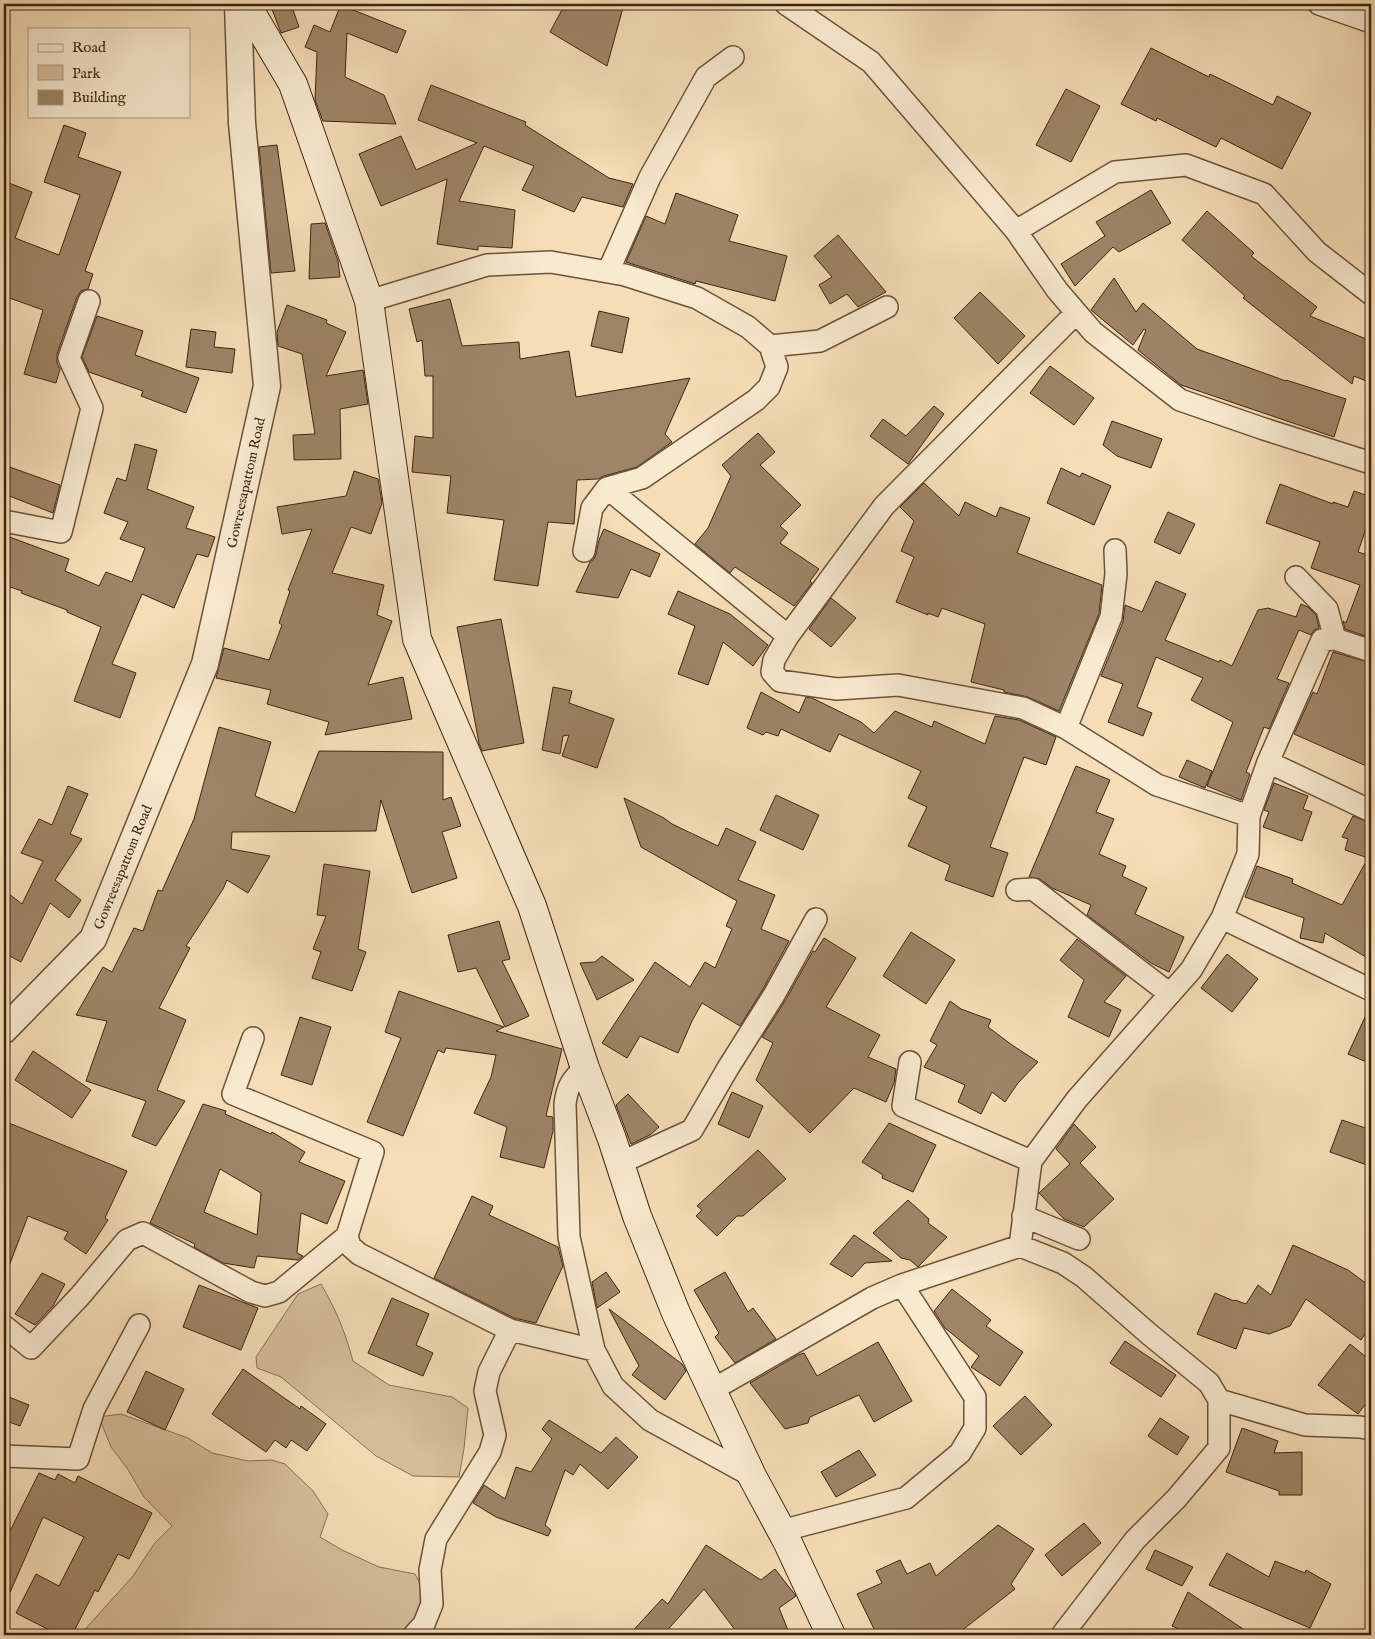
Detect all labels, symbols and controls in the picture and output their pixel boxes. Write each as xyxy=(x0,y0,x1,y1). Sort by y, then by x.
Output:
legend xyxy=(28,28,190,118)
text: Road xyxy=(72,38,107,57)
text: Park xyxy=(72,64,102,83)
text: Building xyxy=(72,88,127,107)
street label: Gowreesapattom Road xyxy=(223,415,270,550)
street label: Gowreesapattom Road xyxy=(90,802,157,932)

